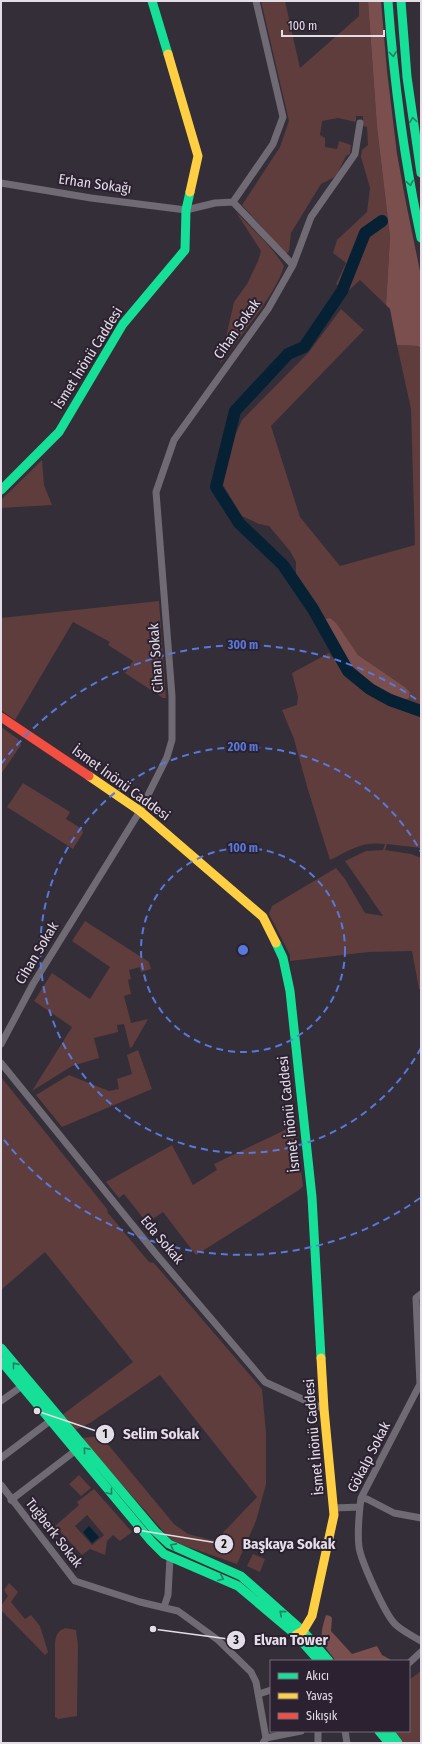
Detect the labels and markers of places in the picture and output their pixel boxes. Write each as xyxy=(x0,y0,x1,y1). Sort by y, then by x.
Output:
centre of rings xyxy=(236,943,250,957)
callout: Selim Sokak xyxy=(95,1420,207,1447)
callout: Başkaya Sokak xyxy=(214,1530,343,1557)
callout: Elvan Tower xyxy=(226,1626,336,1653)

